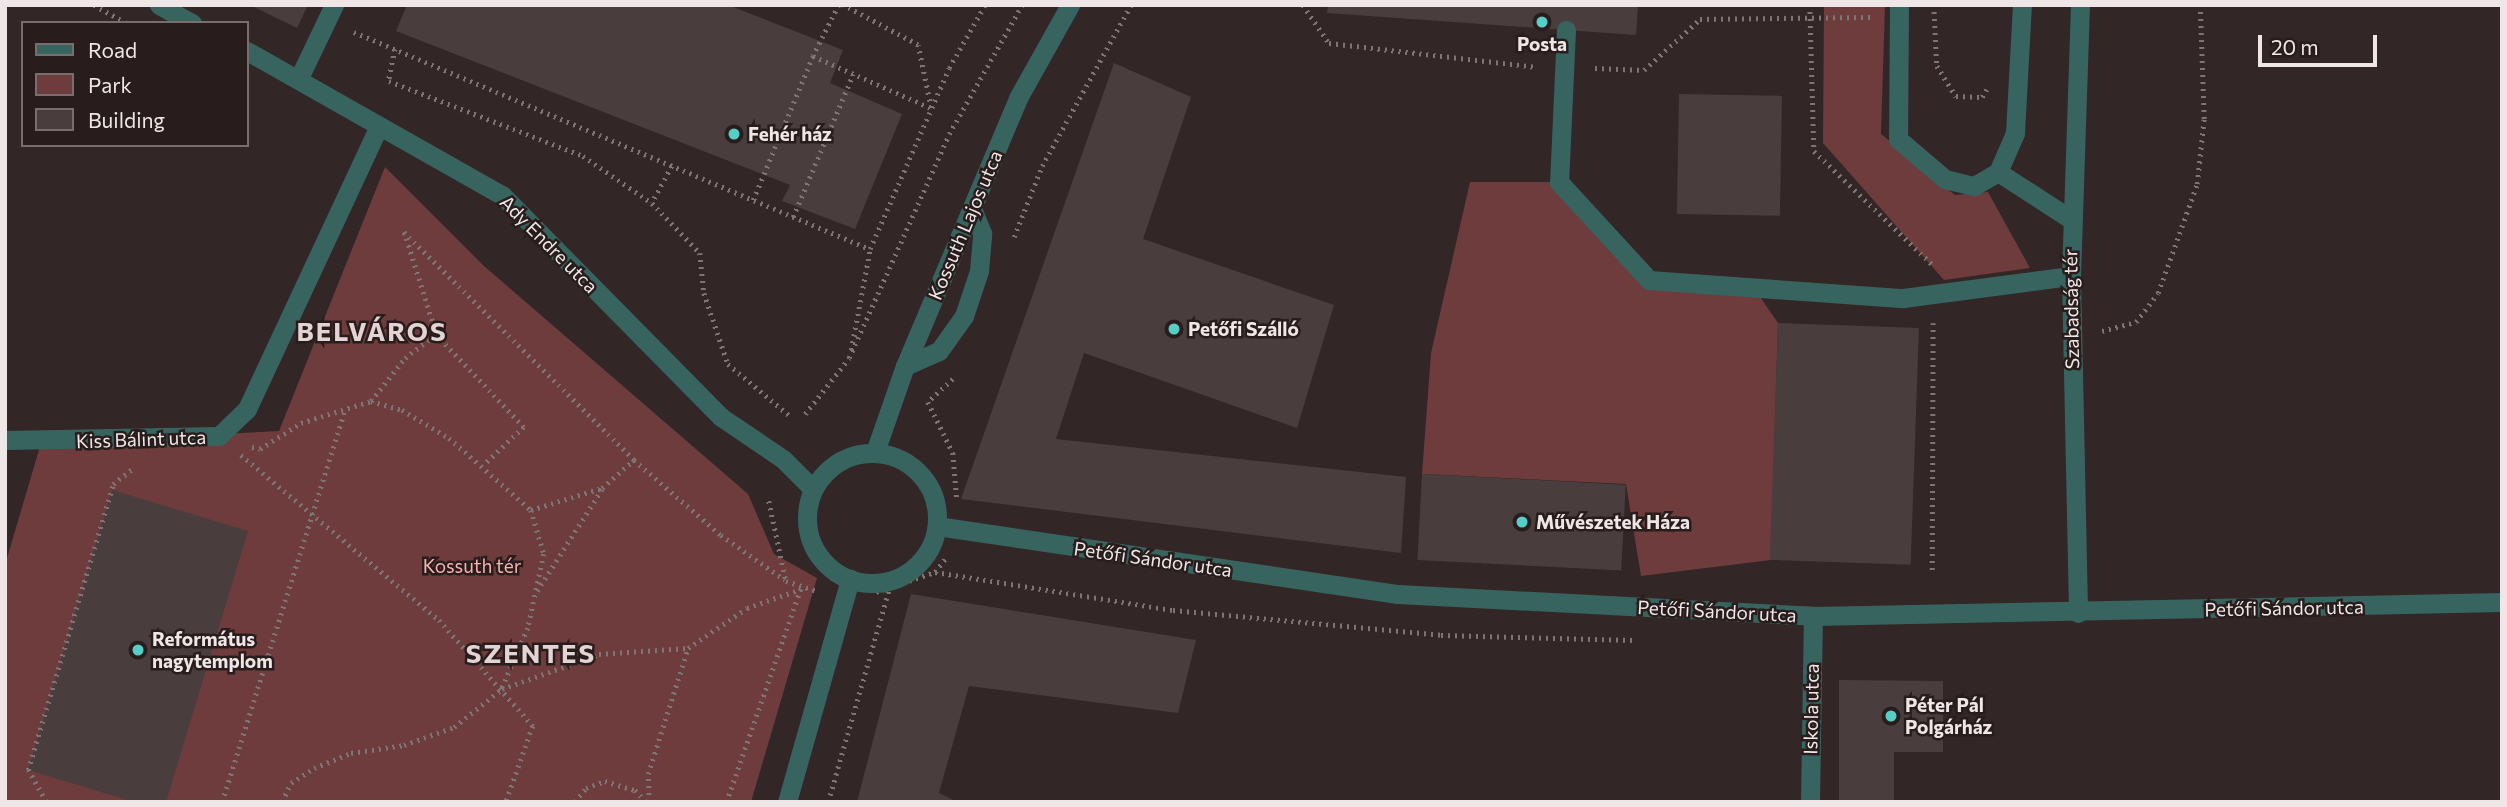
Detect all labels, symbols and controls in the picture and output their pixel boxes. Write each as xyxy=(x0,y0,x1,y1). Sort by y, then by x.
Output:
marker: Posta xyxy=(1534,14,1550,30)
legend xyxy=(21,21,248,147)
scale bar xyxy=(2262,21,2381,65)
place label: Posta xyxy=(1517,33,1567,55)
text: 20 m xyxy=(2271,34,2319,59)
text: Road xyxy=(88,37,137,62)
text: Park xyxy=(88,72,132,97)
text: Building xyxy=(88,107,165,132)
place label: Fehér ház xyxy=(748,123,832,145)
marker: Fehér ház xyxy=(726,126,742,142)
street label: Kossuth Lajos utca xyxy=(923,147,1007,303)
street label: Ady Endre utca xyxy=(495,190,603,298)
street label: Szabadság tér xyxy=(2059,249,2083,369)
district label: BELVÁROS xyxy=(297,315,447,347)
place label: Petőfi Szálló xyxy=(1188,318,1299,340)
marker: Petőfi Szálló xyxy=(1166,321,1182,337)
street label: Kiss Bálint utca xyxy=(76,425,206,453)
place label: Művészetek Háza xyxy=(1536,511,1690,533)
marker: Művészetek Háza xyxy=(1514,514,1530,530)
street label: Petőfi Sándor utca xyxy=(1072,537,1234,581)
park label: Kossuth tér xyxy=(423,555,521,577)
street label: Petőfi Sándor utca xyxy=(1637,595,1797,627)
street label: Petőfi Sándor utca xyxy=(2204,595,2364,621)
place label: Református nagytemplom xyxy=(152,628,273,672)
district label: SZENTES xyxy=(467,637,595,669)
marker: Református nagytemplom xyxy=(130,642,146,658)
street label: Iskola utca xyxy=(1799,663,1823,755)
place label: Péter Pál Polgárház xyxy=(1905,694,1992,738)
marker: Péter Pál Polgárház xyxy=(1883,708,1899,724)

